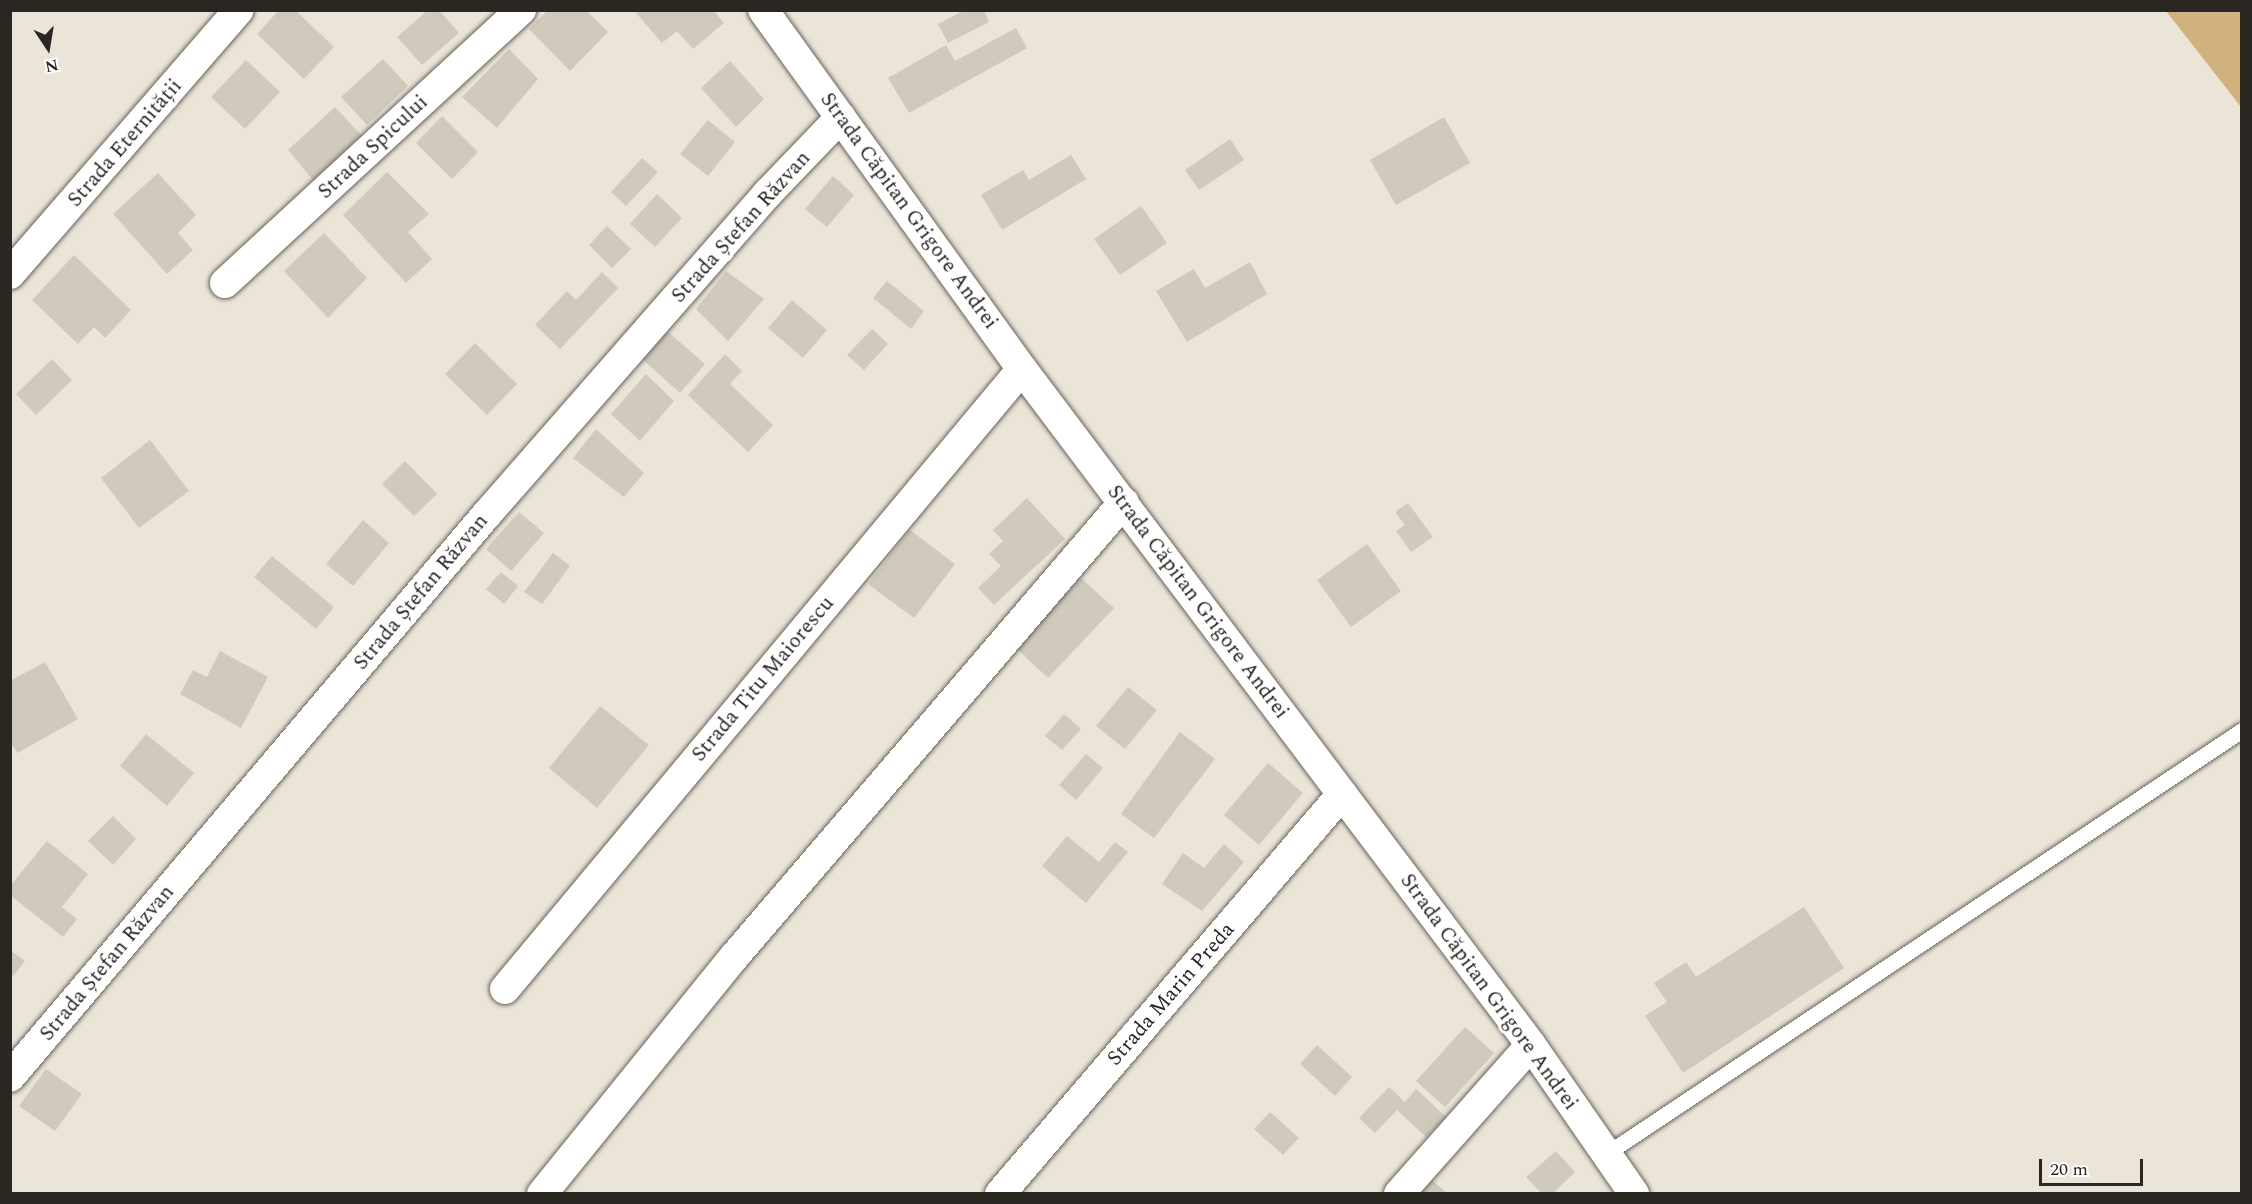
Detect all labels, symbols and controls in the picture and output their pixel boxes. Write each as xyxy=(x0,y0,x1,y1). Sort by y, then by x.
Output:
north arrow xyxy=(18,18,78,78)
text: N xyxy=(43,53,61,79)
street label: Strada Eternității xyxy=(62,74,188,212)
street label: Strada Căpitan Grigore Andrei xyxy=(815,88,1003,334)
street label: Strada Spicului xyxy=(313,90,433,204)
street label: Strada Ștefan Răzvan xyxy=(666,146,816,308)
street label: Strada Căpitan Grigore Andrei xyxy=(1102,480,1294,724)
street label: Strada Ștefan Răzvan xyxy=(348,509,494,675)
street label: Strada Titu Maiorescu xyxy=(686,591,840,767)
street label: Strada Căpitan Grigore Andrei xyxy=(1395,869,1583,1115)
street label: Strada Ștefan Răzvan xyxy=(34,880,180,1046)
street label: Strada Marin Preda xyxy=(1102,917,1240,1071)
scale bar xyxy=(2042,1147,2146,1185)
text: 20 m xyxy=(2050,1156,2088,1183)

